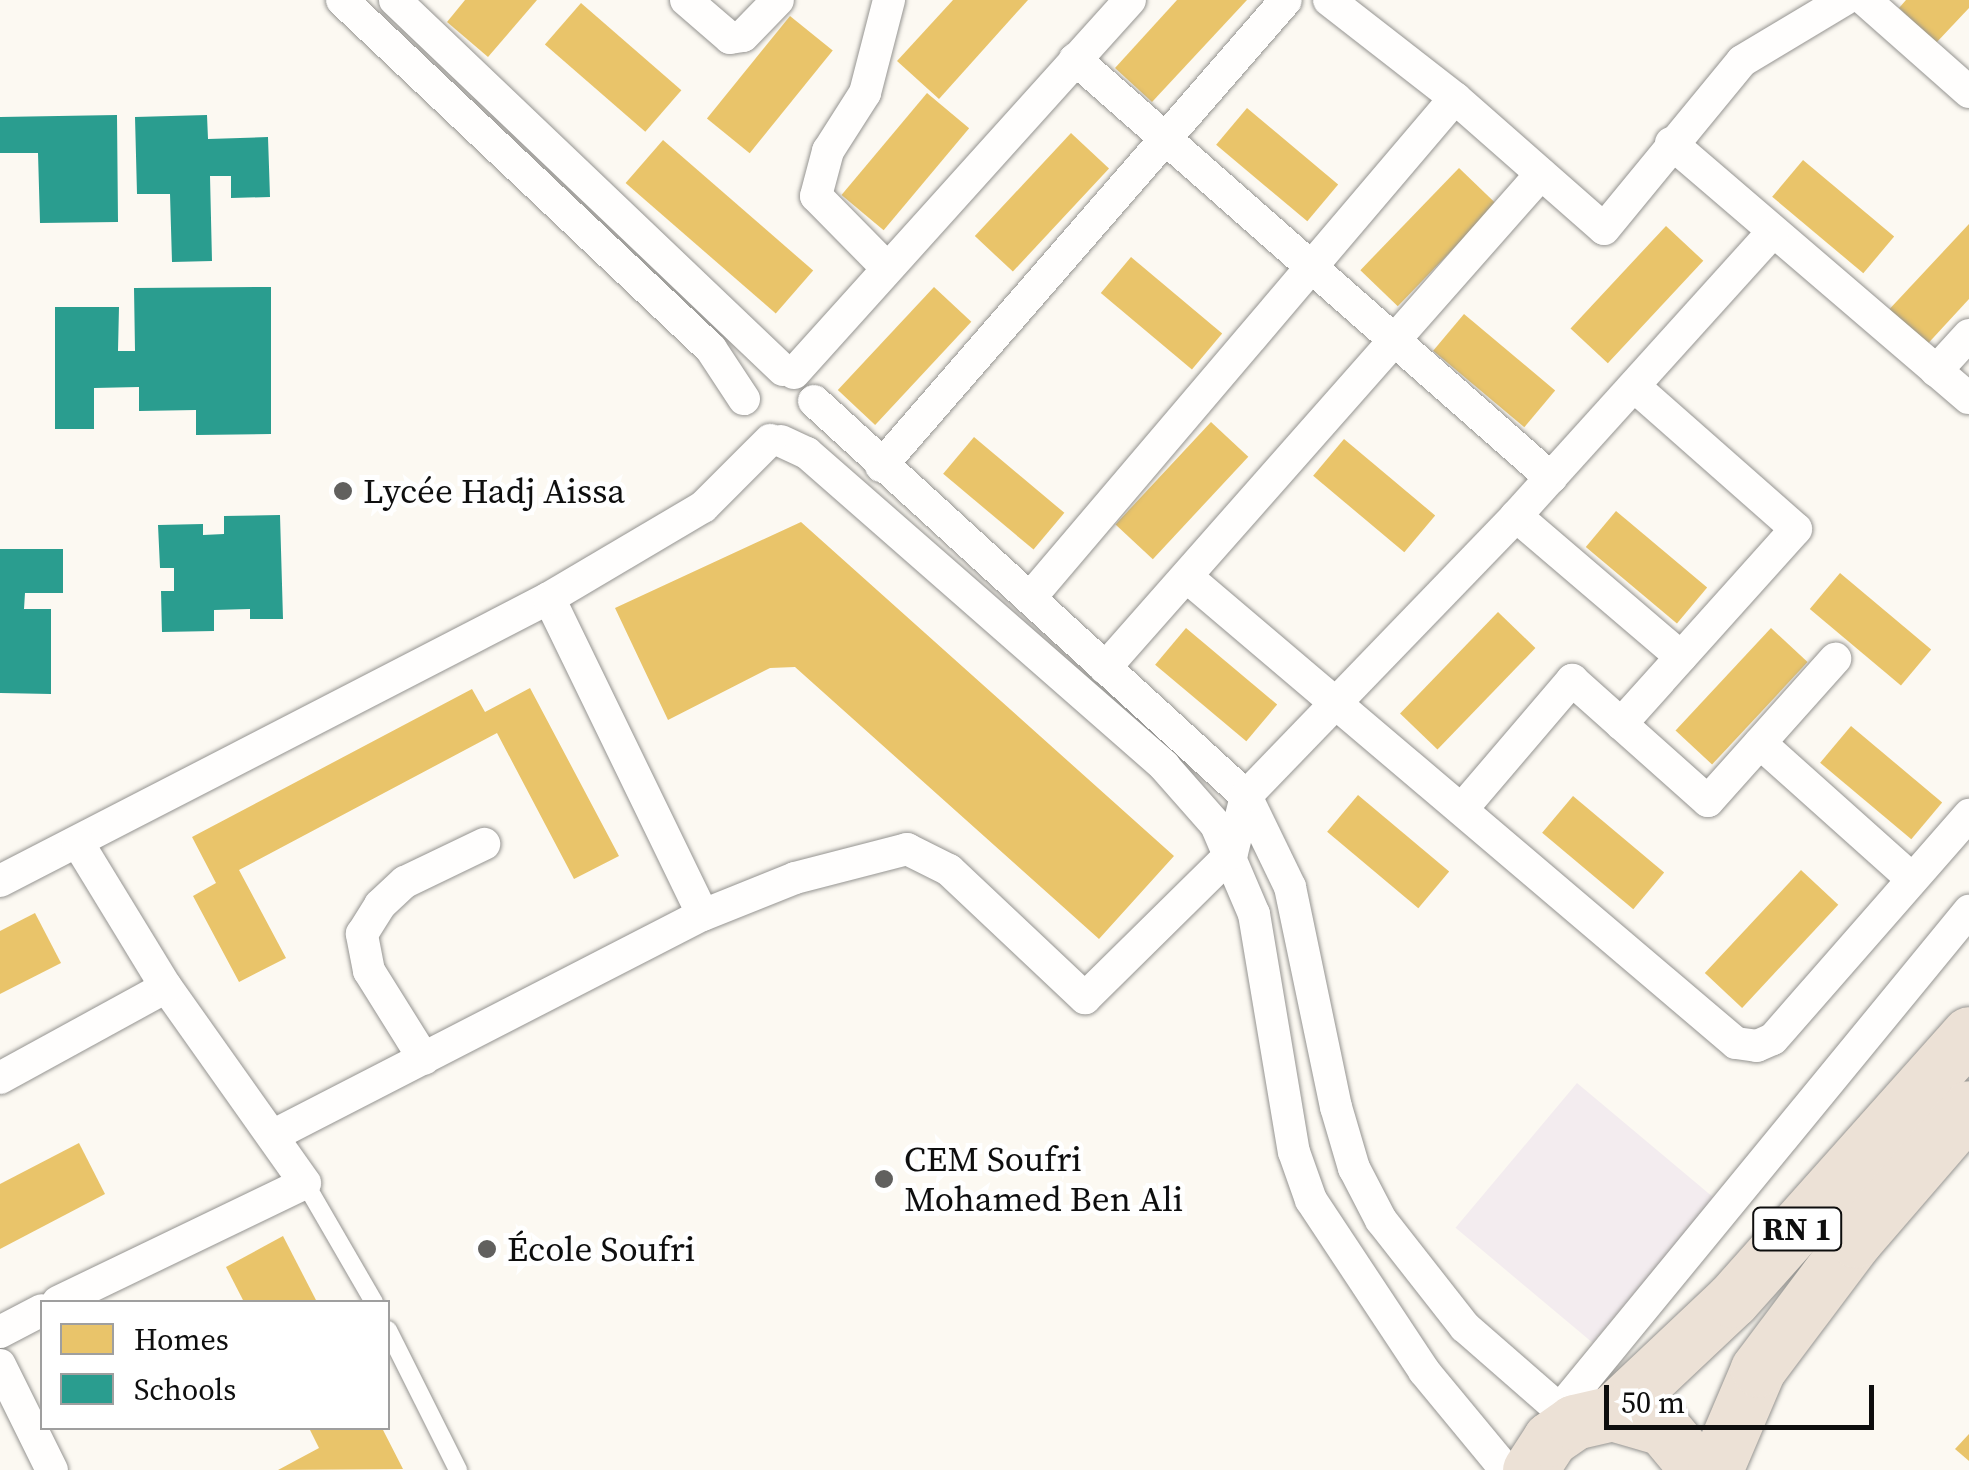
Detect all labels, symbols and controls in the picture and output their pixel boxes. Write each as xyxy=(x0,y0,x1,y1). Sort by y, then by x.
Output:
place label: Lycée Hadj Aissa xyxy=(363,470,625,512)
marker: Lycée Hadj Aissa xyxy=(332,480,354,502)
place label: CEM Soufri Mohamed Ben Ali xyxy=(904,1138,1183,1220)
marker: CEM Soufri Mohamed Ben Ali xyxy=(873,1168,895,1190)
road number: RN 1 xyxy=(1752,1202,1842,1256)
place label: École Soufri xyxy=(507,1228,695,1270)
marker: École Soufri xyxy=(476,1238,498,1260)
legend xyxy=(40,1300,390,1430)
text: Homes xyxy=(134,1319,229,1360)
scale bar xyxy=(1609,1365,1879,1427)
text: Schools xyxy=(134,1369,236,1410)
text: 50 m xyxy=(1621,1382,1685,1423)

